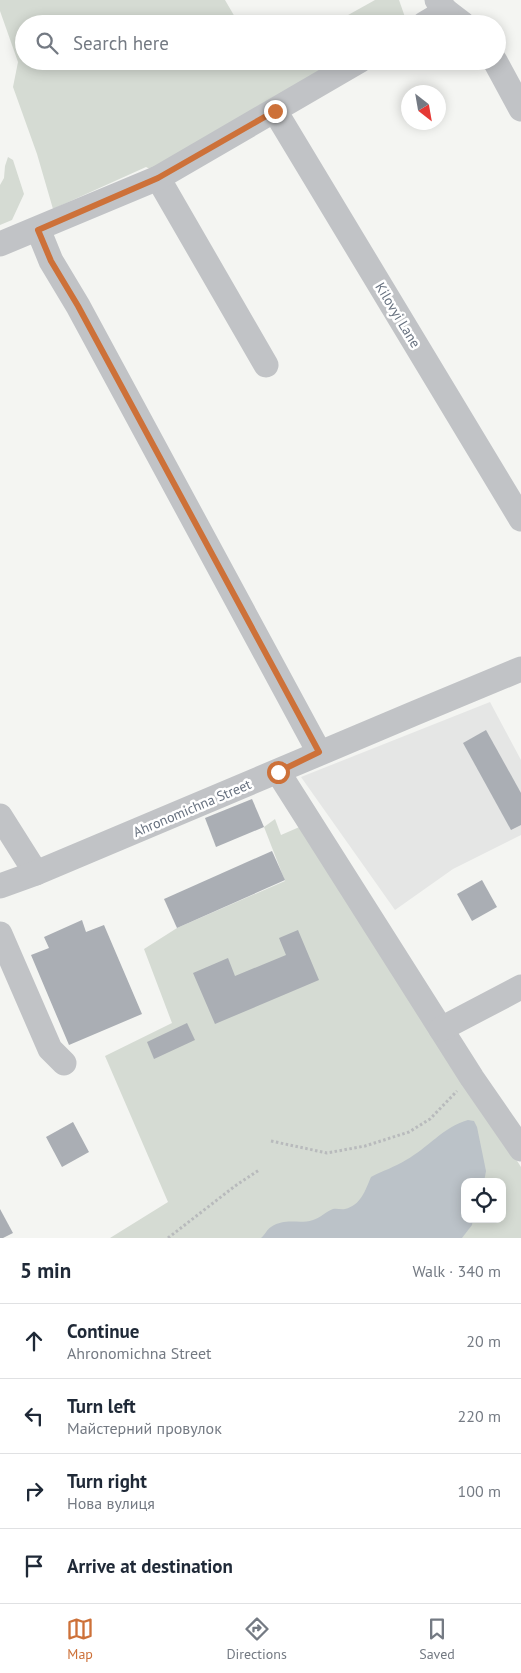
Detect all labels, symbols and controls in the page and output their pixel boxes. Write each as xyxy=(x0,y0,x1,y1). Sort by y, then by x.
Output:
search box xyxy=(15,15,506,70)
icon: search xyxy=(33,29,61,57)
text: Search here xyxy=(73,31,169,55)
north arrow xyxy=(401,85,446,130)
route end xyxy=(264,100,287,123)
street label: Kilovyi Lane xyxy=(371,279,425,351)
route start xyxy=(267,761,290,784)
street label: Ahronomichna Street xyxy=(130,775,254,841)
map controls xyxy=(461,1178,506,1223)
button: locate xyxy=(461,1178,506,1223)
text: 5 min xyxy=(20,1257,71,1284)
text: Walk · 340 m xyxy=(412,1261,501,1281)
text: Continue xyxy=(67,1319,139,1343)
icon: ahead xyxy=(20,1327,48,1355)
text: 20 m xyxy=(466,1331,501,1351)
text: Ahronomichna Street xyxy=(67,1343,212,1363)
text: Turn left xyxy=(67,1394,136,1418)
icon: left xyxy=(20,1402,48,1430)
text: 220 m xyxy=(458,1406,501,1426)
text: Майстерний провулок xyxy=(67,1418,222,1438)
text: Turn right xyxy=(67,1469,147,1493)
icon: right xyxy=(20,1477,48,1505)
text: 100 m xyxy=(458,1481,501,1501)
text: Нова вулиця xyxy=(67,1493,155,1513)
icon: arrive xyxy=(20,1552,48,1580)
text: Arrive at destination xyxy=(67,1554,233,1578)
tab: Map xyxy=(66,1615,94,1663)
tab: Directions xyxy=(226,1615,287,1663)
tab: Saved xyxy=(419,1615,455,1663)

